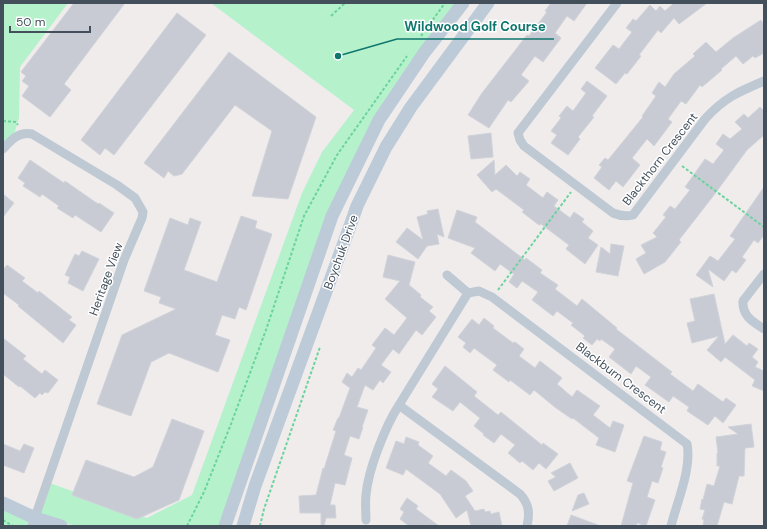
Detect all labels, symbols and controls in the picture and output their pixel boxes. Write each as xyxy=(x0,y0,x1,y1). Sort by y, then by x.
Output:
scale bar xyxy=(10,8,90,34)
text: 50 m xyxy=(16,14,45,30)
callout: Wildwood Golf Course xyxy=(397,14,554,39)
text: Wildwood Golf Course xyxy=(404,18,546,35)
street label: Blackthorn Crescent xyxy=(619,109,701,209)
street label: Boychuk Drive xyxy=(320,212,362,292)
street label: Heritage View xyxy=(85,240,127,318)
street label: Blackburn Crescent xyxy=(573,339,670,417)

